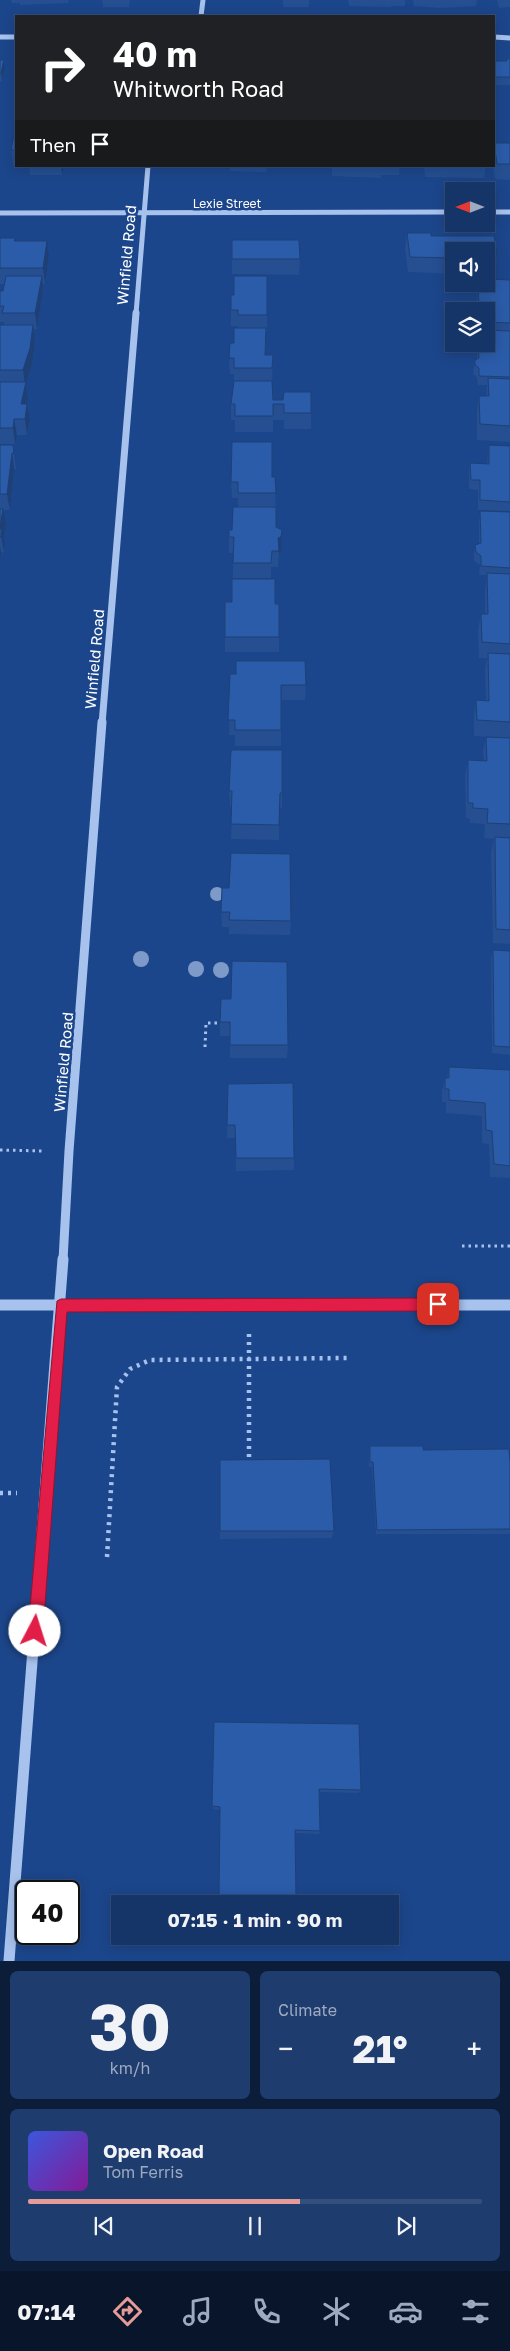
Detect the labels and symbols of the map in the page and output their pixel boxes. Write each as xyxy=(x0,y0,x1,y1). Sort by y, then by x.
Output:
north arrow xyxy=(445,182,495,232)
street label: Lexie Street xyxy=(193,196,262,211)
street label: Winfield Road xyxy=(113,204,139,306)
street label: Winfield Road xyxy=(81,608,107,710)
street label: Winfield Road xyxy=(50,1011,76,1113)
pin xyxy=(417,1283,459,1325)
position arrow xyxy=(8,1604,60,1656)
speed limit sign: 40 xyxy=(15,1880,80,1945)

